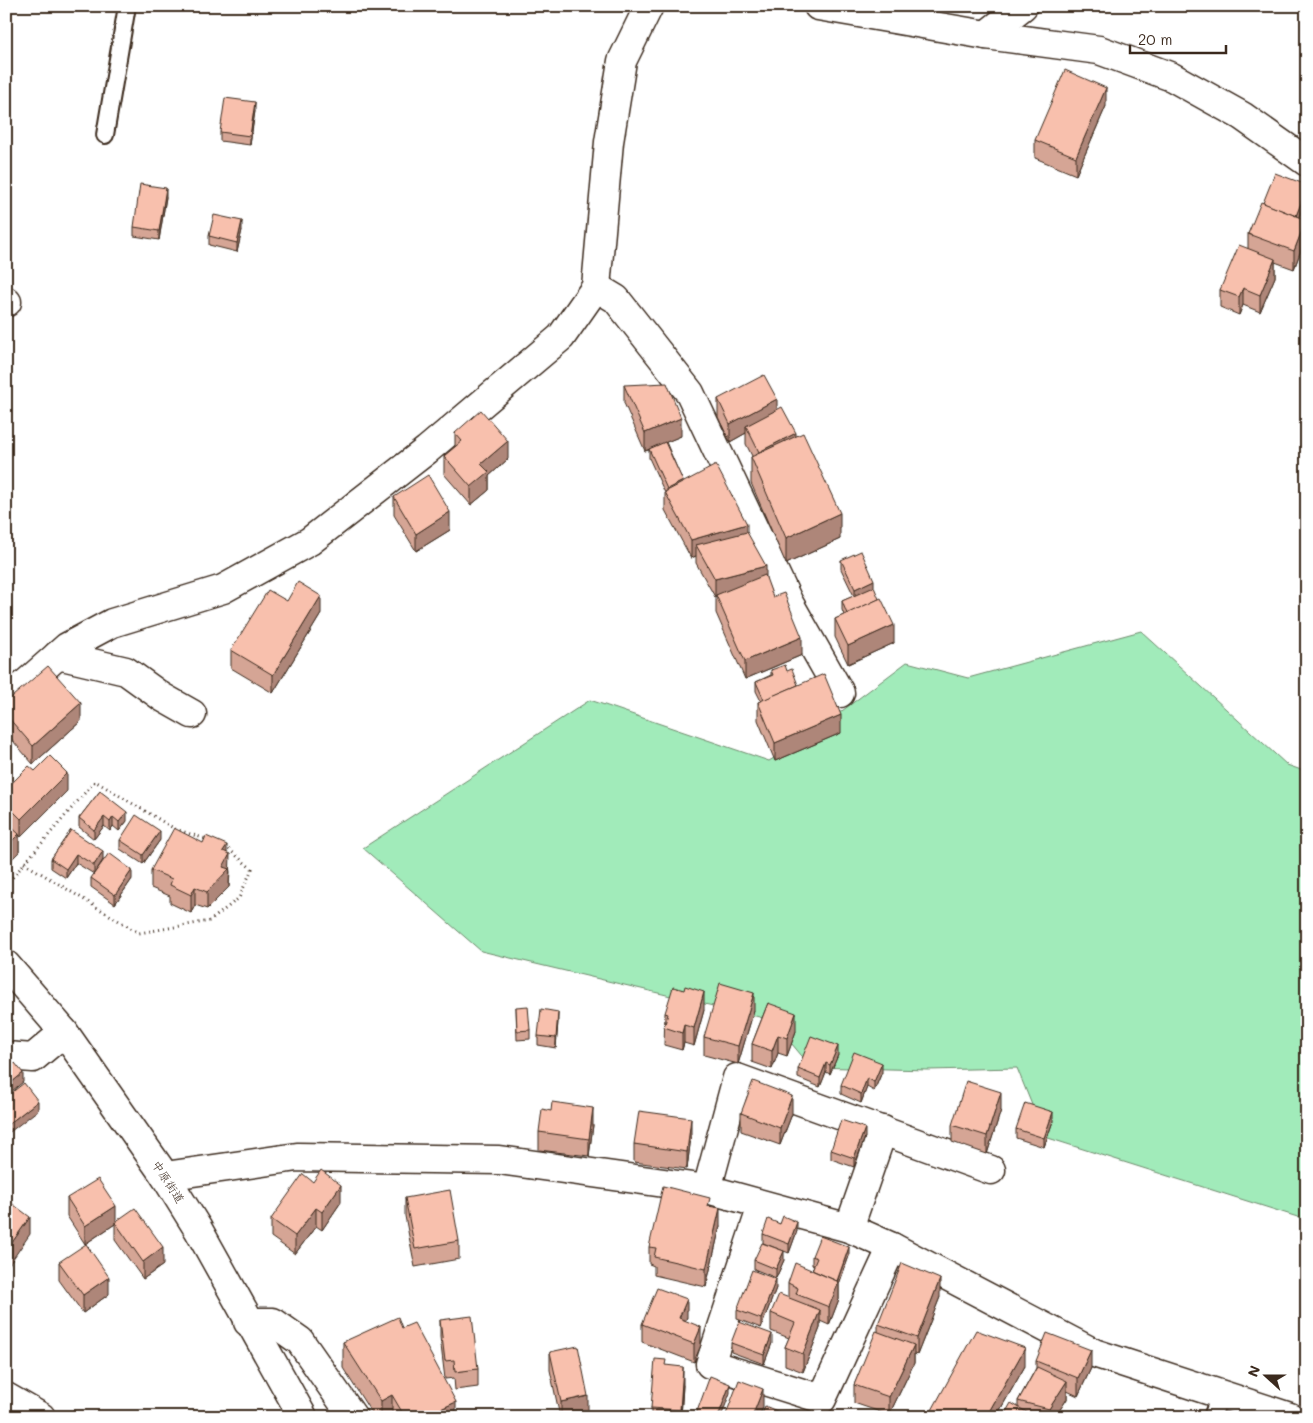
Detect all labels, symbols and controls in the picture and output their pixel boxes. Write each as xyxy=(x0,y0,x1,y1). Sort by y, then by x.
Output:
scale bar xyxy=(1130,22,1227,54)
text: 20 m xyxy=(1138,29,1172,49)
street label: 中原街道 xyxy=(149,1157,189,1206)
north arrow xyxy=(1240,1350,1290,1400)
text: N xyxy=(1243,1363,1264,1380)

